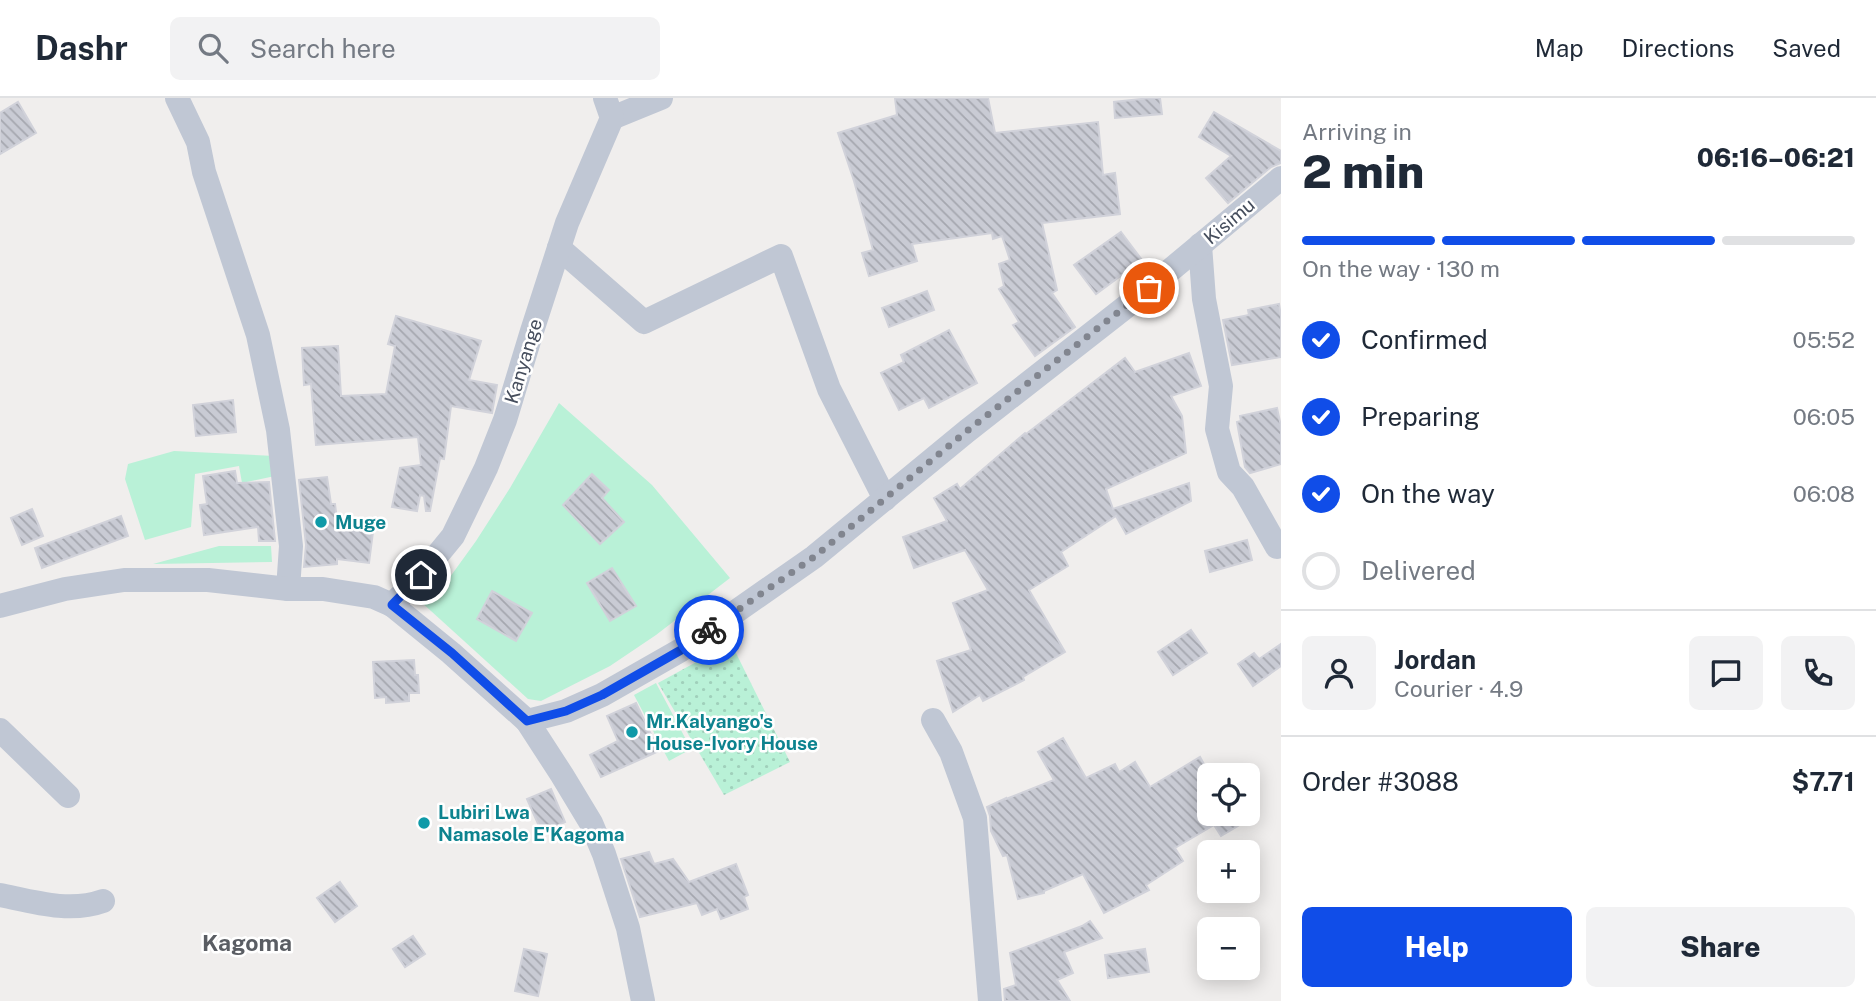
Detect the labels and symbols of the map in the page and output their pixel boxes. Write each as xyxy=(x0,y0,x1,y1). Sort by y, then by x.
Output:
street label: Kisimu xyxy=(1199,193,1259,249)
pin xyxy=(1119,258,1179,318)
street label: Kanyange xyxy=(500,316,546,406)
place label: Muge xyxy=(335,511,386,533)
marker: Muge xyxy=(313,514,329,530)
pin xyxy=(391,545,451,605)
courier xyxy=(674,595,744,665)
place label: Mr.Kalyango's House-Ivory House xyxy=(646,710,818,754)
marker: Mr.Kalyango's House-Ivory House xyxy=(624,724,640,740)
place label: Lubiri Lwa Namasole E'Kagoma xyxy=(438,801,625,845)
marker: Lubiri Lwa Namasole E'Kagoma xyxy=(416,815,432,831)
district label: Kagoma xyxy=(202,929,292,956)

